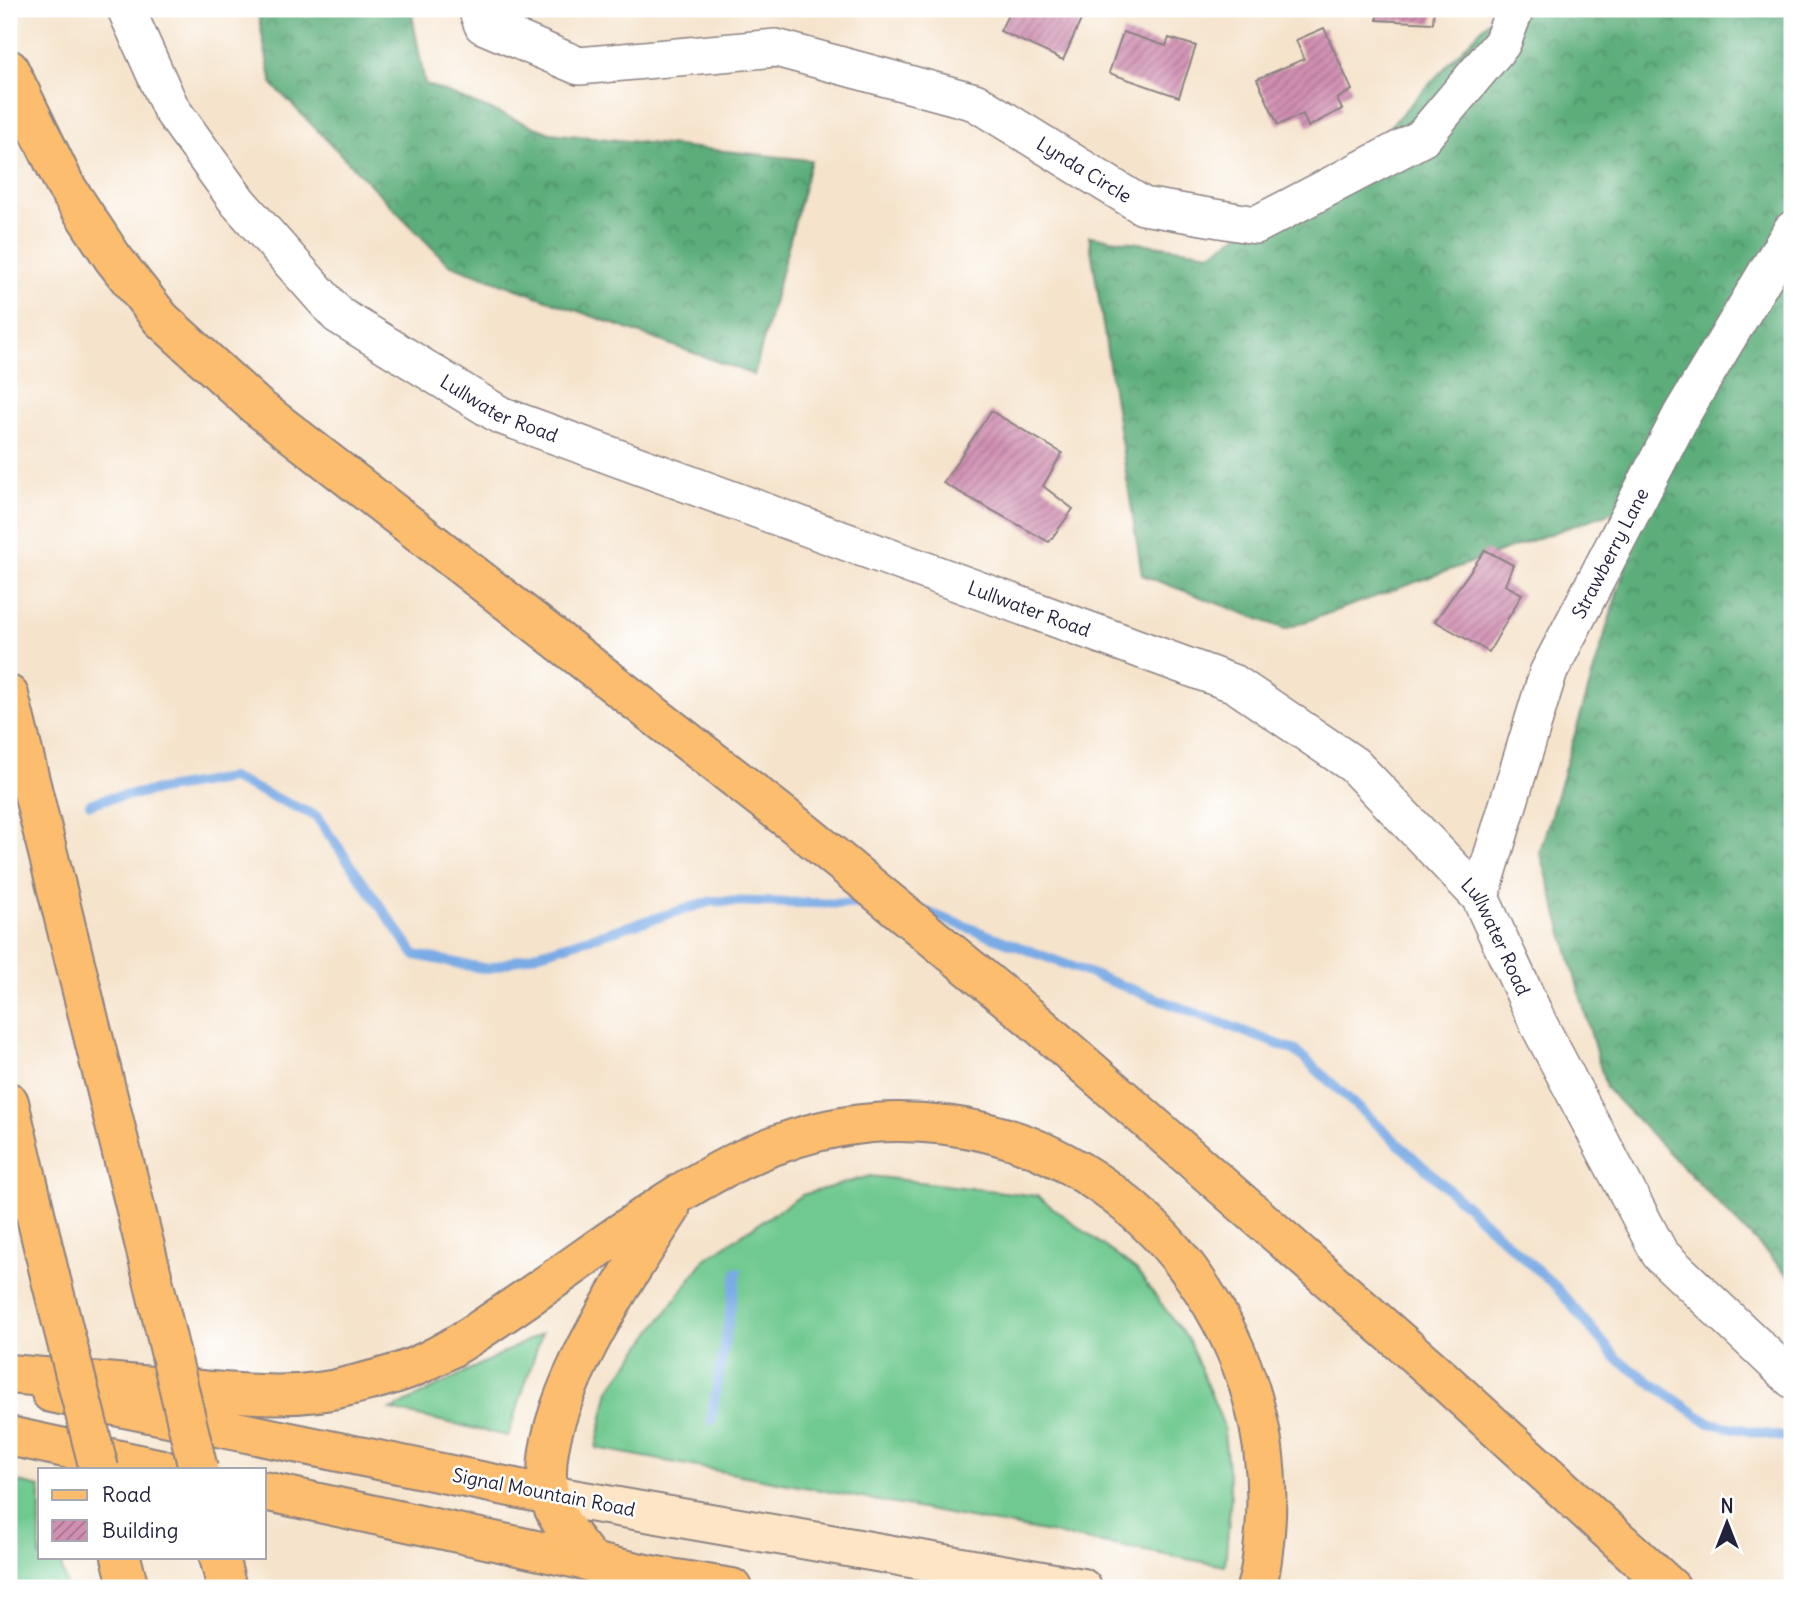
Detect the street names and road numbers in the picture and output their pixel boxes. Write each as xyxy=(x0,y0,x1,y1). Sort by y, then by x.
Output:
street label: Lynda Circle xyxy=(1032,131,1136,208)
street label: Lullwater Road xyxy=(436,369,561,447)
street label: Strawberry Lane xyxy=(1566,484,1654,623)
street label: Lullwater Road xyxy=(964,575,1094,642)
street label: Lullwater Road xyxy=(1456,873,1536,999)
street label: Signal Mountain Road xyxy=(451,1463,637,1521)

